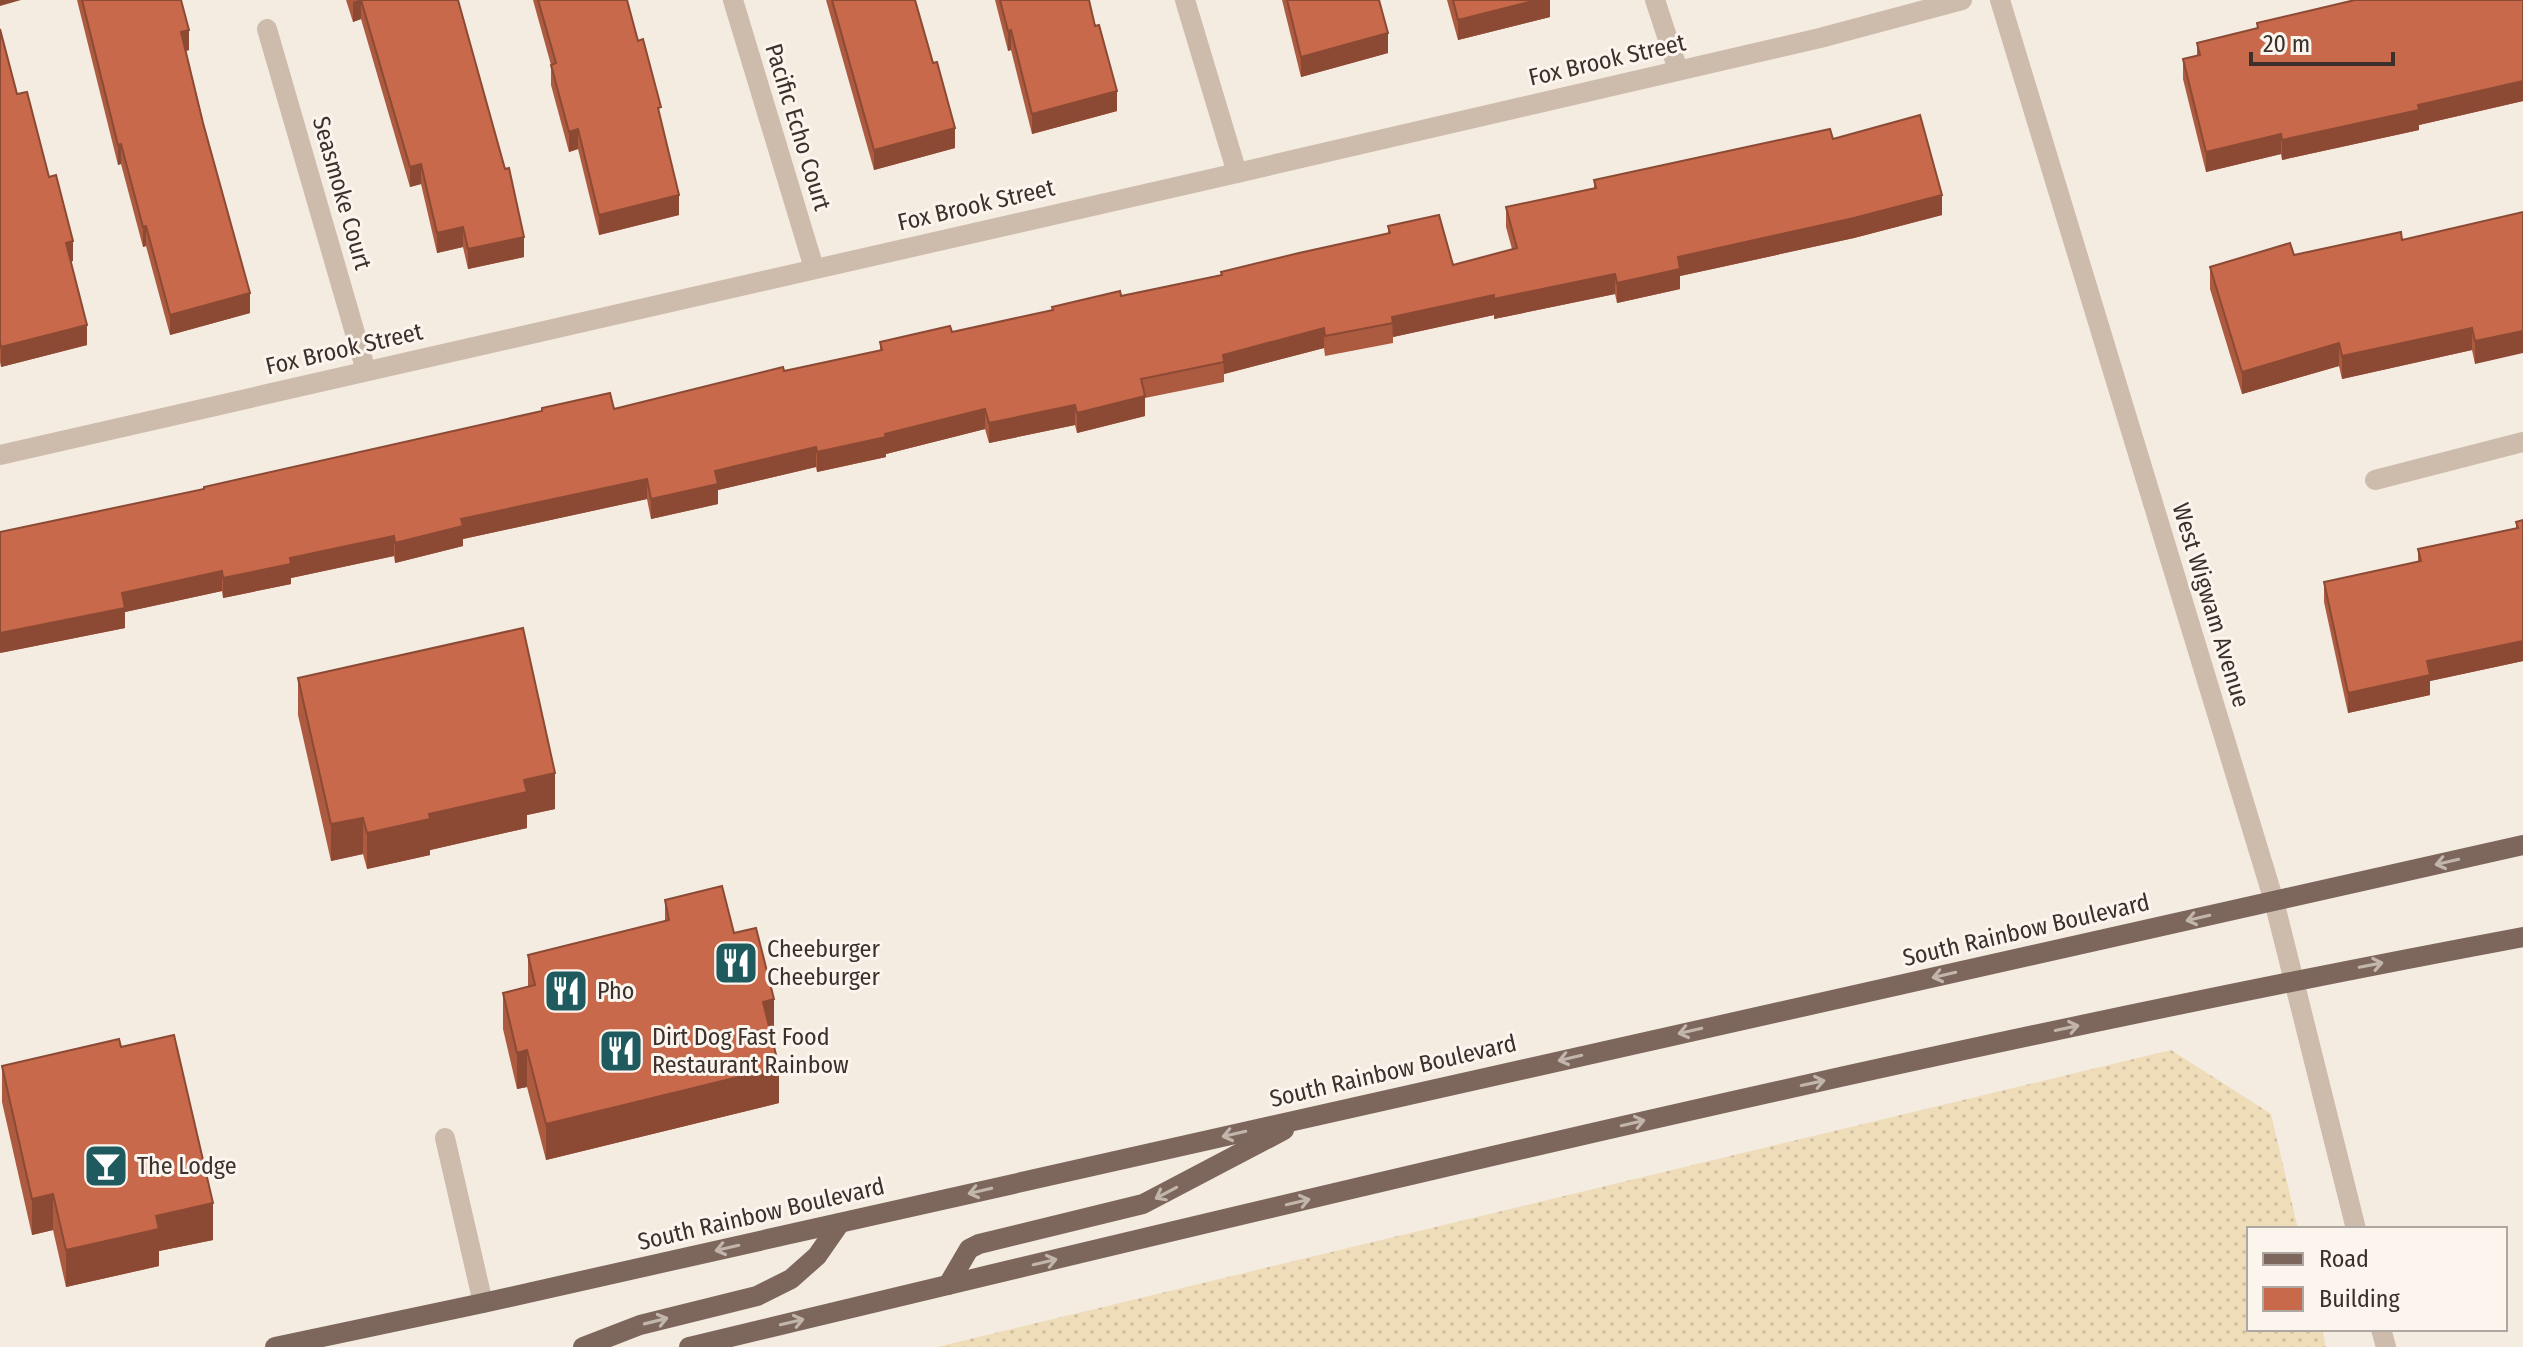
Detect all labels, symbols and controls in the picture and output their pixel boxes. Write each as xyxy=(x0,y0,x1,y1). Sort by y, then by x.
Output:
scale bar xyxy=(2251,16,2393,66)
street label: Fox Brook Street xyxy=(1526,28,1688,92)
text: 20 m xyxy=(2263,30,2310,58)
street label: Pacific Echo Court xyxy=(759,40,837,214)
street label: Seasmoke Court xyxy=(307,113,377,273)
street label: Fox Brook Street xyxy=(895,173,1057,237)
street label: Fox Brook Street xyxy=(263,317,425,381)
street label: West Wigwam Avenue xyxy=(2167,500,2255,710)
one-way arrow xyxy=(2435,855,2460,870)
street label: South Rainbow Boulevard xyxy=(1900,888,2152,972)
one-way arrow xyxy=(2186,911,2211,926)
place label: Cheeburger Cheeburger xyxy=(767,935,880,991)
restaurant icon: Cheeburger Cheeburger xyxy=(712,939,760,987)
one-way arrow xyxy=(2357,957,2383,972)
restaurant icon: Pho xyxy=(542,967,590,1015)
one-way arrow xyxy=(1932,968,1958,983)
place label: Pho xyxy=(597,977,634,1005)
one-way arrow xyxy=(2054,1020,2080,1035)
place label: Dirt Dog Fast Food Restaurant Rainbow xyxy=(652,1023,849,1079)
one-way arrow xyxy=(1678,1024,1704,1039)
restaurant icon: Dirt Dog Fast Food Restaurant Rainbow xyxy=(597,1027,645,1075)
street label: South Rainbow Boulevard xyxy=(1267,1029,1519,1113)
one-way arrow xyxy=(1557,1051,1583,1066)
one-way arrow xyxy=(1800,1075,1826,1090)
one-way arrow xyxy=(1620,1115,1645,1130)
one-way arrow xyxy=(1222,1127,1247,1142)
bar icon: The Lodge xyxy=(82,1142,130,1190)
place label: The Lodge xyxy=(137,1152,237,1180)
street label: South Rainbow Boulevard xyxy=(635,1172,887,1256)
one-way arrow xyxy=(968,1184,994,1199)
one-way arrow xyxy=(1154,1185,1178,1201)
one-way arrow xyxy=(1285,1194,1311,1209)
legend xyxy=(2247,1227,2507,1331)
one-way arrow xyxy=(714,1241,740,1256)
text: Road xyxy=(2319,1245,2369,1273)
one-way arrow xyxy=(1032,1254,1057,1269)
text: Building xyxy=(2319,1285,2401,1313)
one-way arrow xyxy=(643,1312,669,1327)
one-way arrow xyxy=(779,1314,805,1329)

